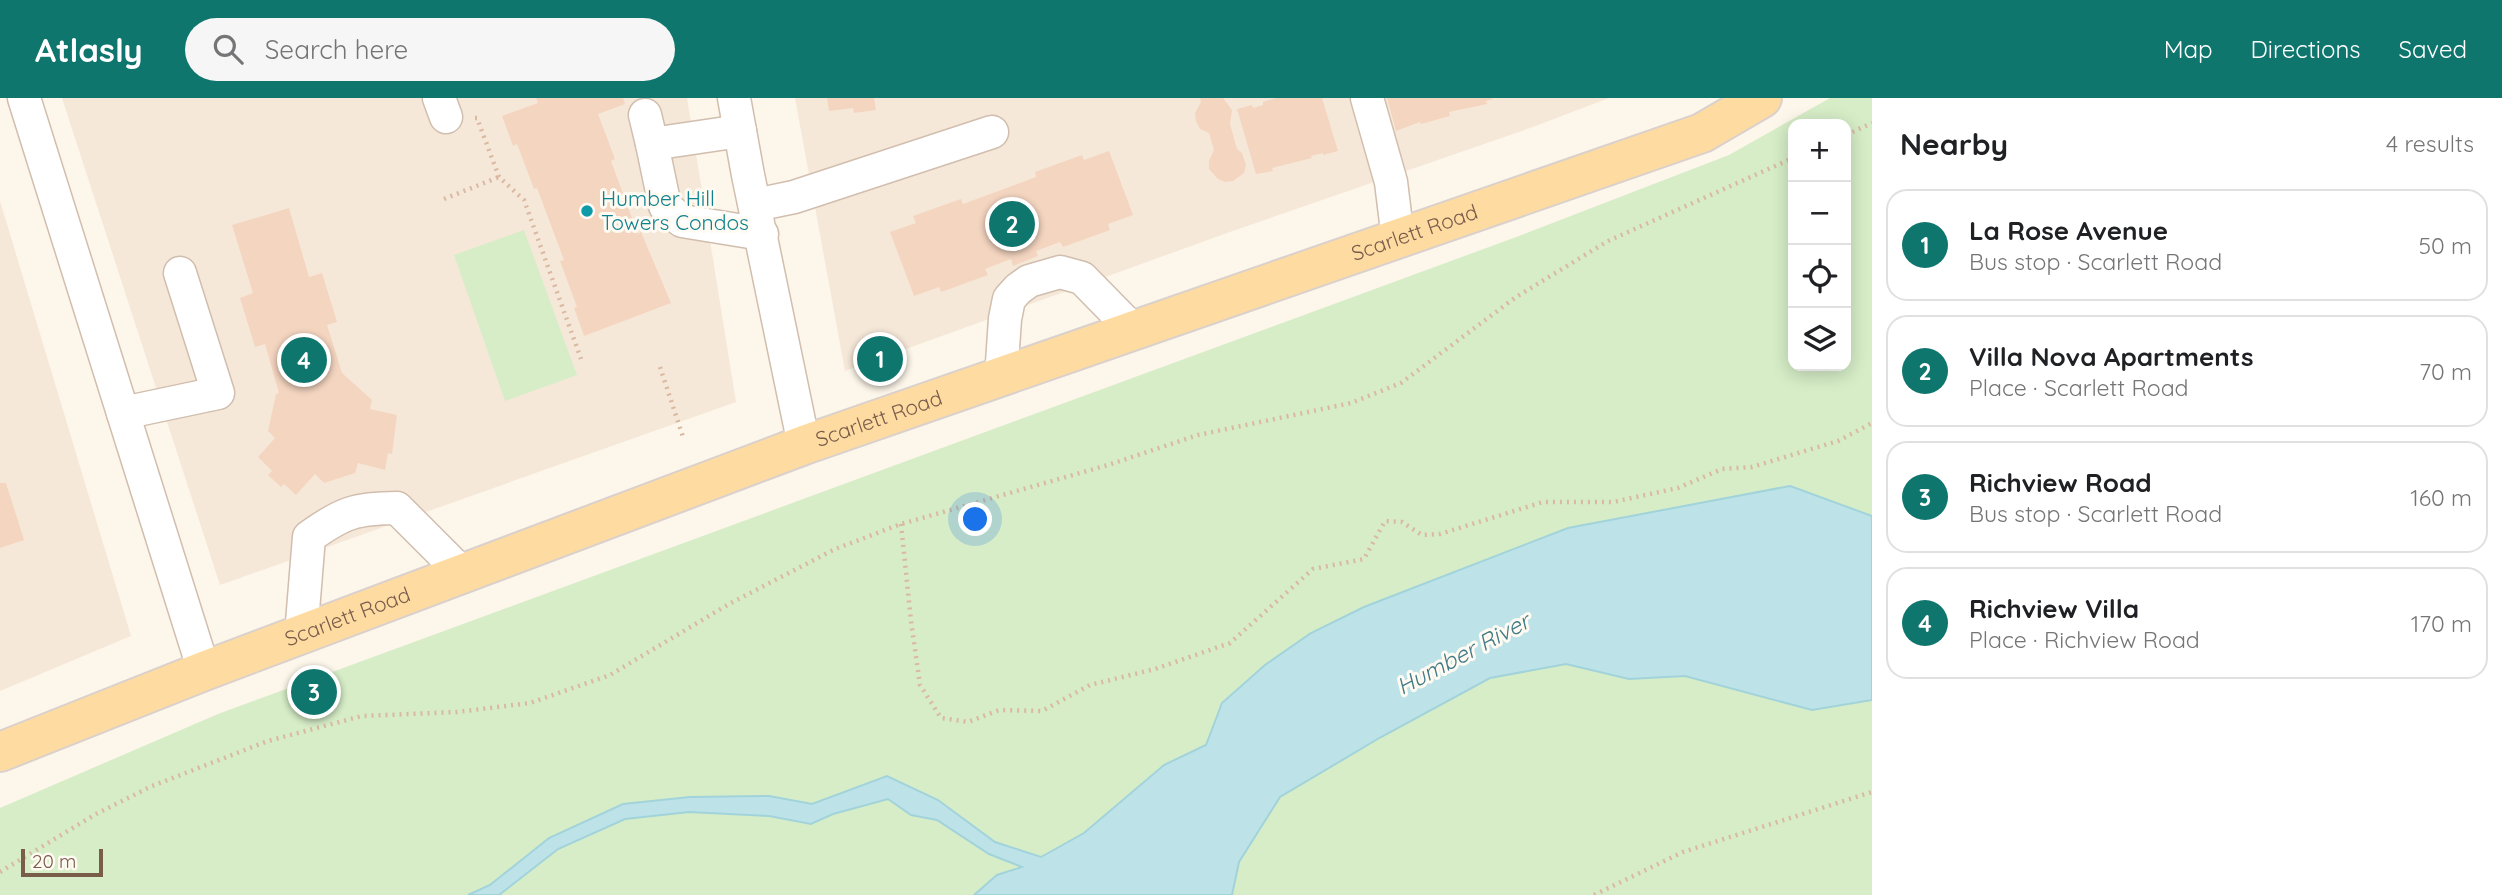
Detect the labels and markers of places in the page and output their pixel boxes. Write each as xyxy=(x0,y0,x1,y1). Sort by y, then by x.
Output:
place label: Humber Hill Towers Condos xyxy=(601,185,749,235)
pin: 2 xyxy=(989,198,1035,250)
marker: Humber Hill Towers Condos xyxy=(579,203,595,219)
pin: 1 xyxy=(857,333,903,385)
pin: 4 xyxy=(281,334,327,386)
pin: 3 xyxy=(291,666,337,718)

